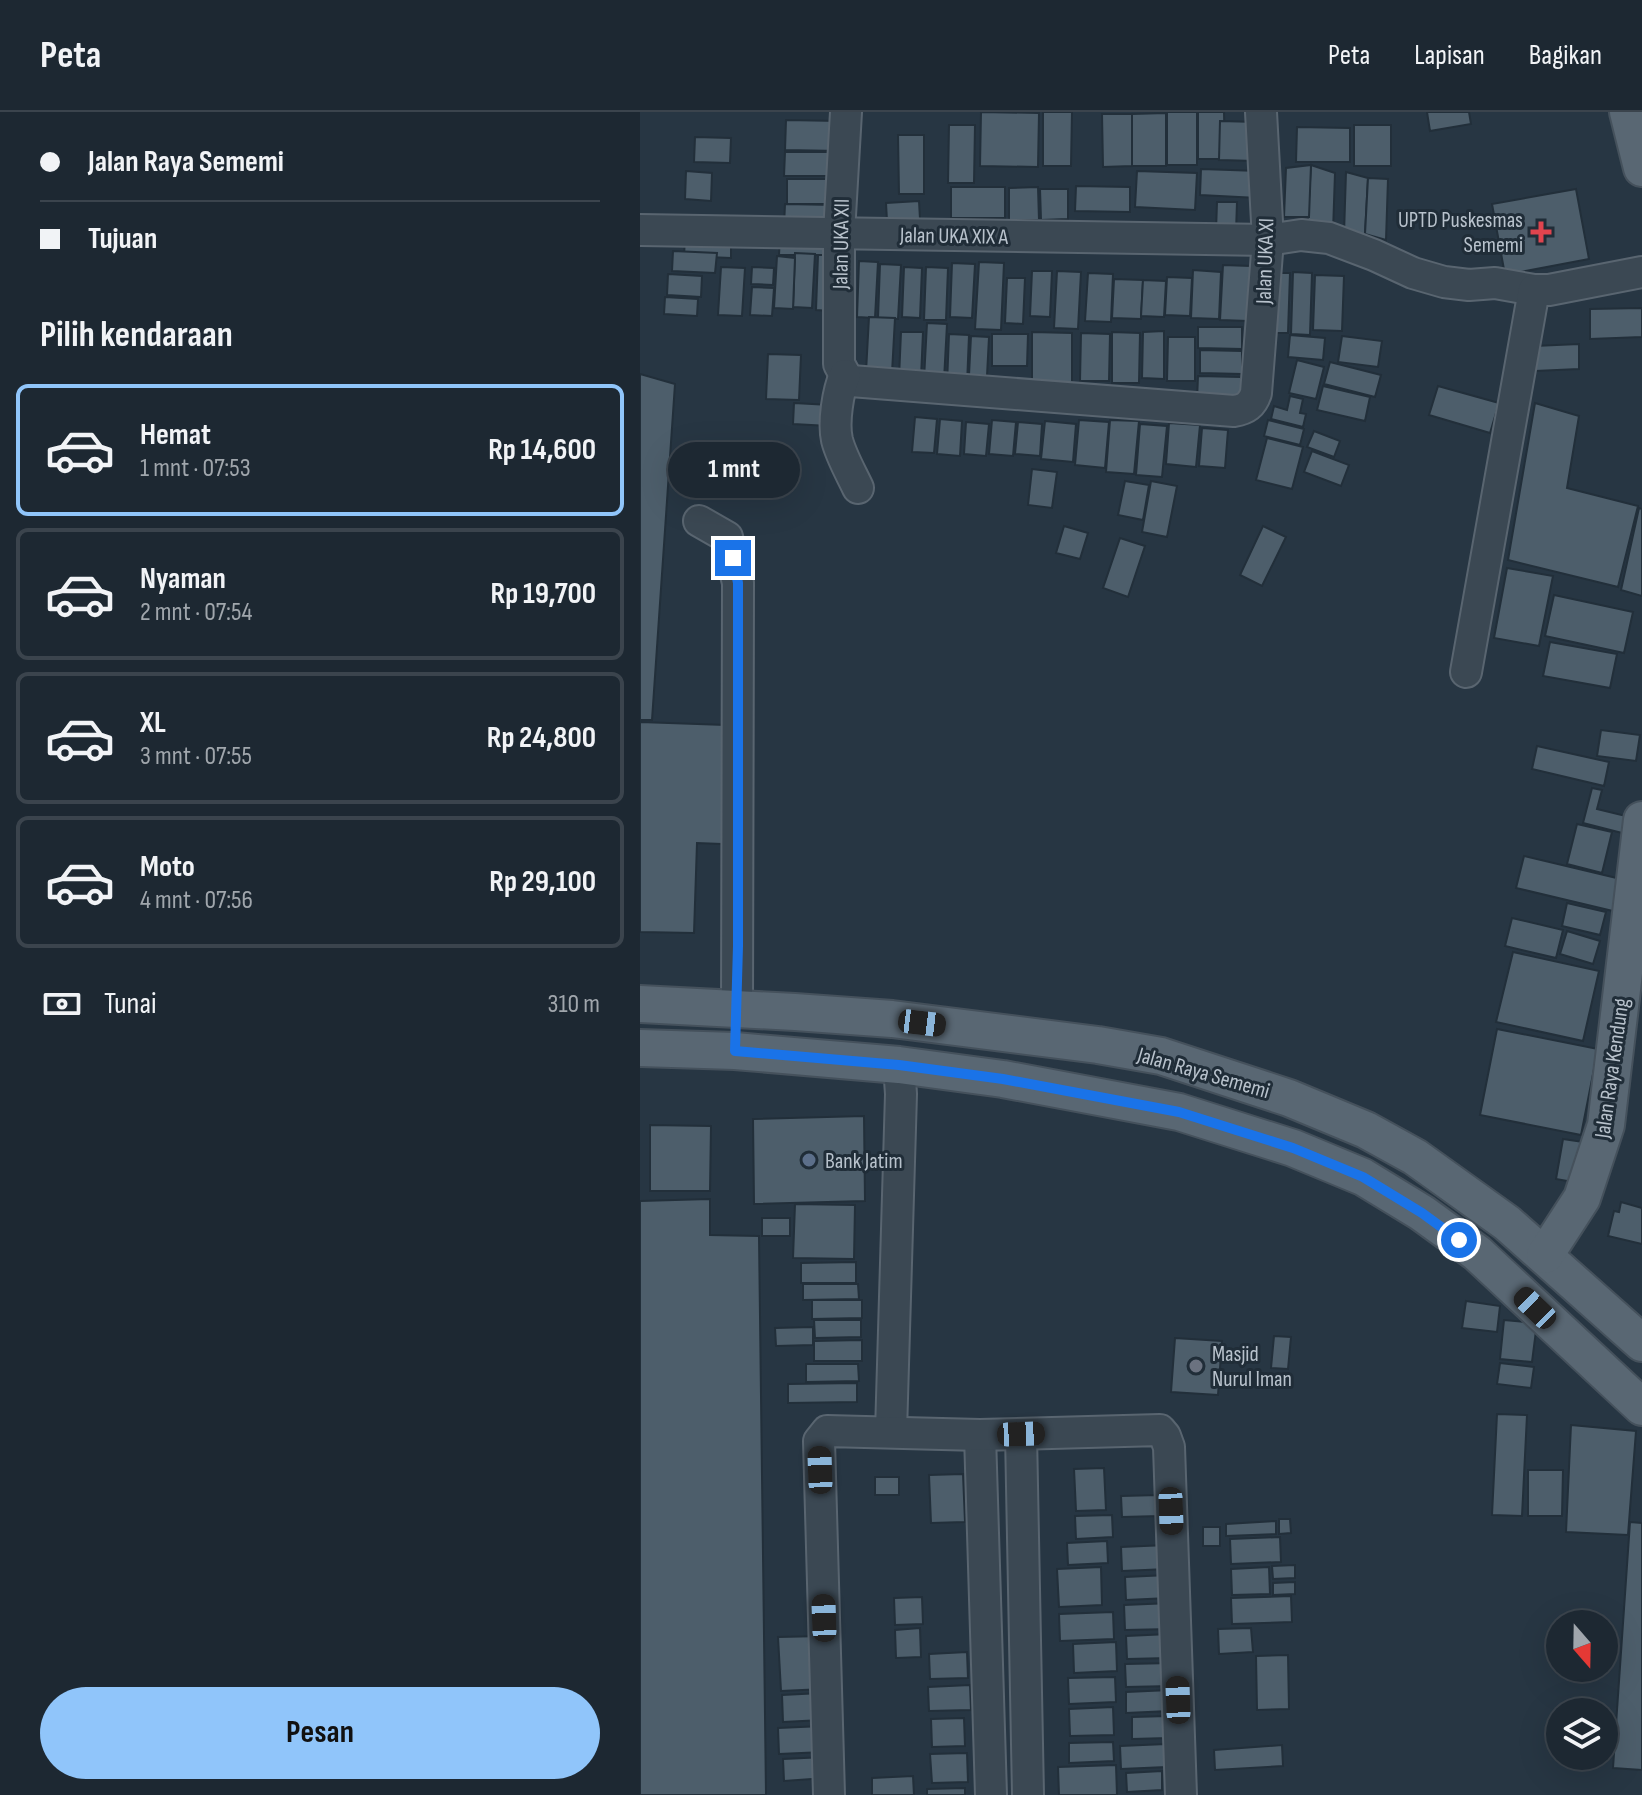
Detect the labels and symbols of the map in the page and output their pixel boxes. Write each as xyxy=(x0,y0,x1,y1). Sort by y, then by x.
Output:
street label: Jalan UKA XII xyxy=(827,199,856,290)
place label: UPTD Puskesmas Sememi xyxy=(1398,207,1523,259)
street label: Jalan UKA XI xyxy=(1250,218,1280,305)
marker: UPTD Puskesmas Sememi xyxy=(1530,221,1552,243)
street label: Jalan UKA XIX A xyxy=(899,222,1009,251)
callout: 1 mnt xyxy=(667,442,799,498)
route end xyxy=(715,540,751,576)
street label: Jalan Raya Kendung xyxy=(1589,996,1636,1141)
car xyxy=(897,1008,947,1038)
street label: Jalan Raya Sememi xyxy=(1133,1041,1273,1105)
place label: Bank Jatim xyxy=(825,1148,903,1175)
marker: Bank Jatim xyxy=(800,1151,818,1169)
route start xyxy=(1441,1222,1477,1258)
car xyxy=(1509,1283,1561,1333)
place label: Masjid Nurul Iman xyxy=(1212,1341,1292,1393)
marker: Masjid Nurul Iman xyxy=(1187,1357,1205,1375)
car xyxy=(997,1421,1045,1447)
car xyxy=(807,1446,833,1494)
car xyxy=(1158,1487,1184,1535)
car xyxy=(811,1594,837,1642)
north arrow xyxy=(1546,1610,1618,1682)
car xyxy=(1165,1676,1191,1724)

